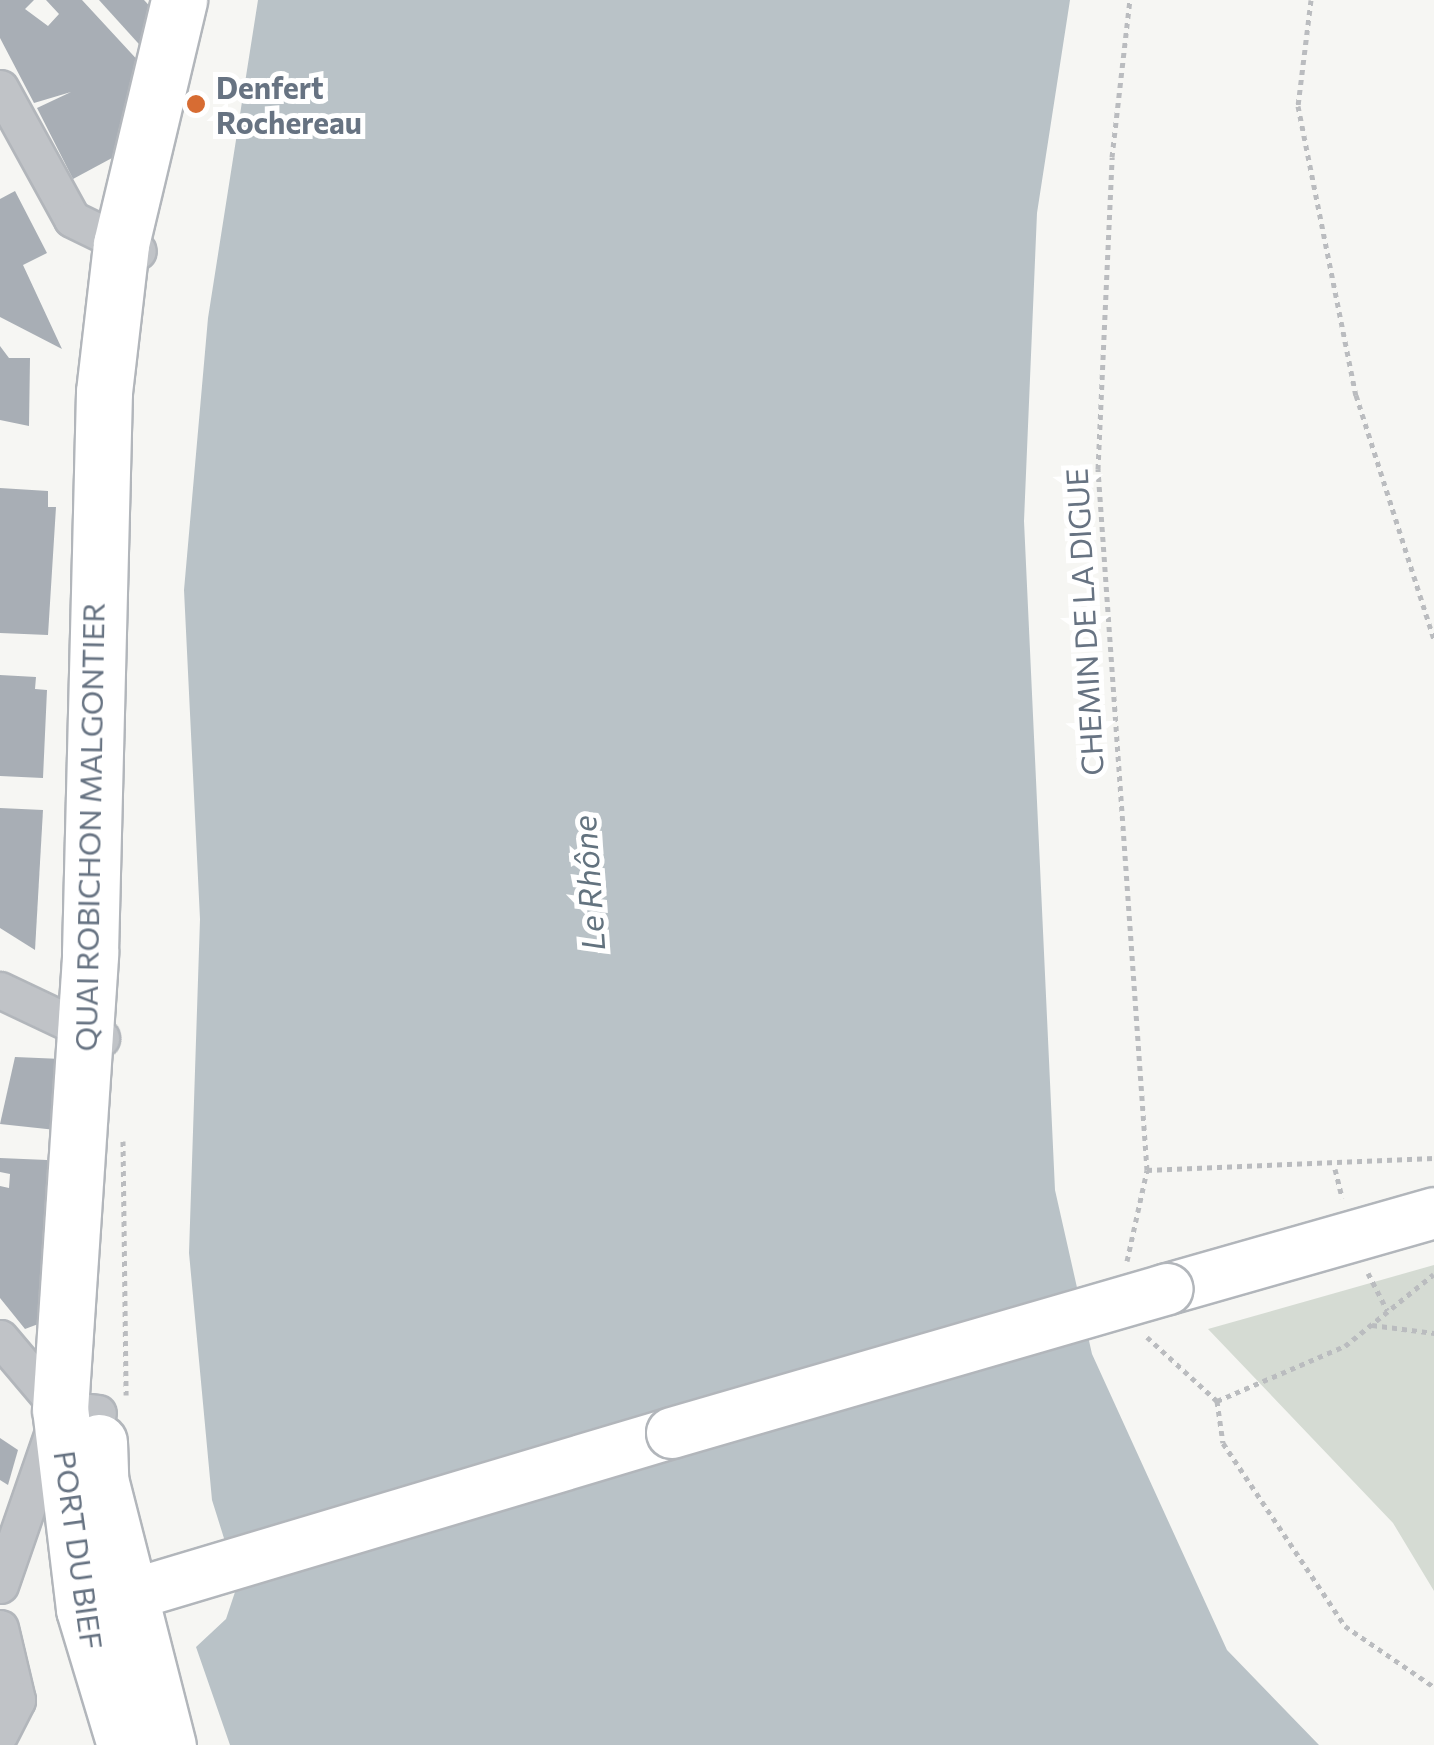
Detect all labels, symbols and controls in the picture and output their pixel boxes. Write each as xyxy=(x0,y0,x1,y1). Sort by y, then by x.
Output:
place label: Denfert Rochereau xyxy=(216,69,362,140)
marker: Denfert Rochereau xyxy=(185,93,207,115)
street label: CHEMIN DE LA DIGUE xyxy=(1058,467,1110,777)
street label: QUAI ROBICHON MALGONTIER xyxy=(67,602,111,1052)
water label: Le Rhône xyxy=(564,814,612,952)
street label: PORT DU BIEF xyxy=(47,1448,111,1652)

